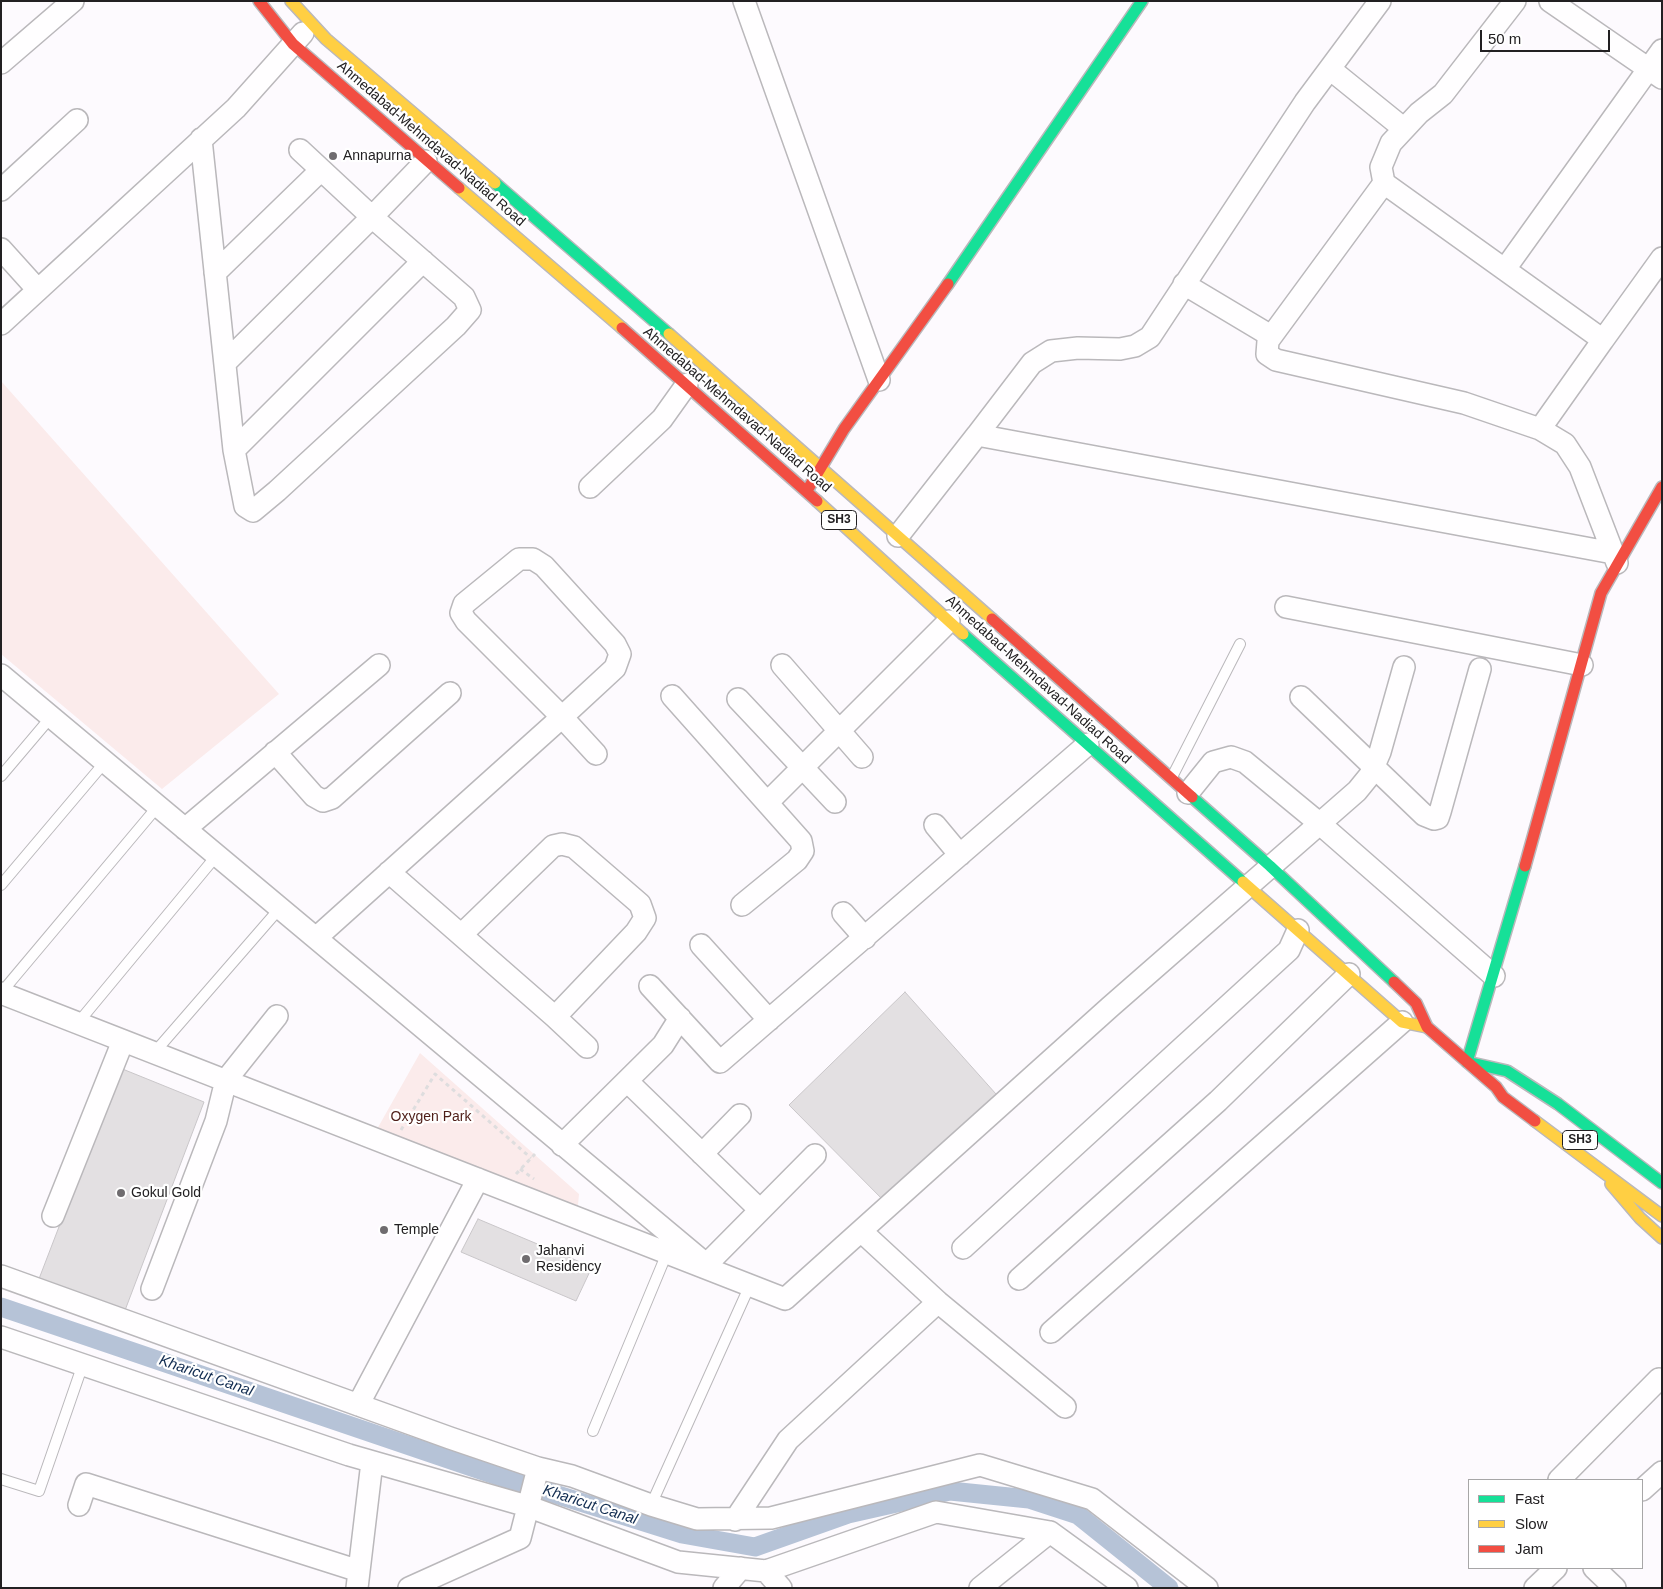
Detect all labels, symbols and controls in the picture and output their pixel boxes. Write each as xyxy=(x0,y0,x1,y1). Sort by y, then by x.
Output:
scale bar xyxy=(1483,20,1613,52)
text: 50 m xyxy=(1488,30,1521,47)
street label: Ahmedabad-Mehmdavad-Nadiad Road xyxy=(334,58,528,230)
place label: Annapurna xyxy=(343,148,412,164)
marker: Annapurna xyxy=(327,150,339,162)
street label: Ahmedabad-Mehmdavad-Nadiad Road xyxy=(640,324,834,496)
road number: SH3 xyxy=(822,510,856,530)
street label: Ahmedabad-Mehmdavad-Nadiad Road xyxy=(942,592,1134,768)
park label: Oxygen Park xyxy=(391,1109,471,1125)
road number: SH3 xyxy=(1562,1130,1598,1150)
place label: Gokul Gold xyxy=(131,1185,201,1201)
marker: Gokul Gold xyxy=(115,1187,127,1199)
place label: Temple xyxy=(394,1222,439,1238)
marker: Temple xyxy=(378,1224,390,1236)
place label: Jahanvi Residency xyxy=(536,1243,601,1276)
marker: Jahanvi Residency xyxy=(520,1253,532,1265)
water label: Kharicut Canal xyxy=(157,1351,255,1401)
legend xyxy=(1468,1479,1643,1569)
water label: Kharicut Canal xyxy=(540,1481,640,1529)
text: Fast xyxy=(1515,1490,1544,1507)
text: Slow xyxy=(1515,1515,1548,1532)
text: Jam xyxy=(1515,1540,1543,1557)

